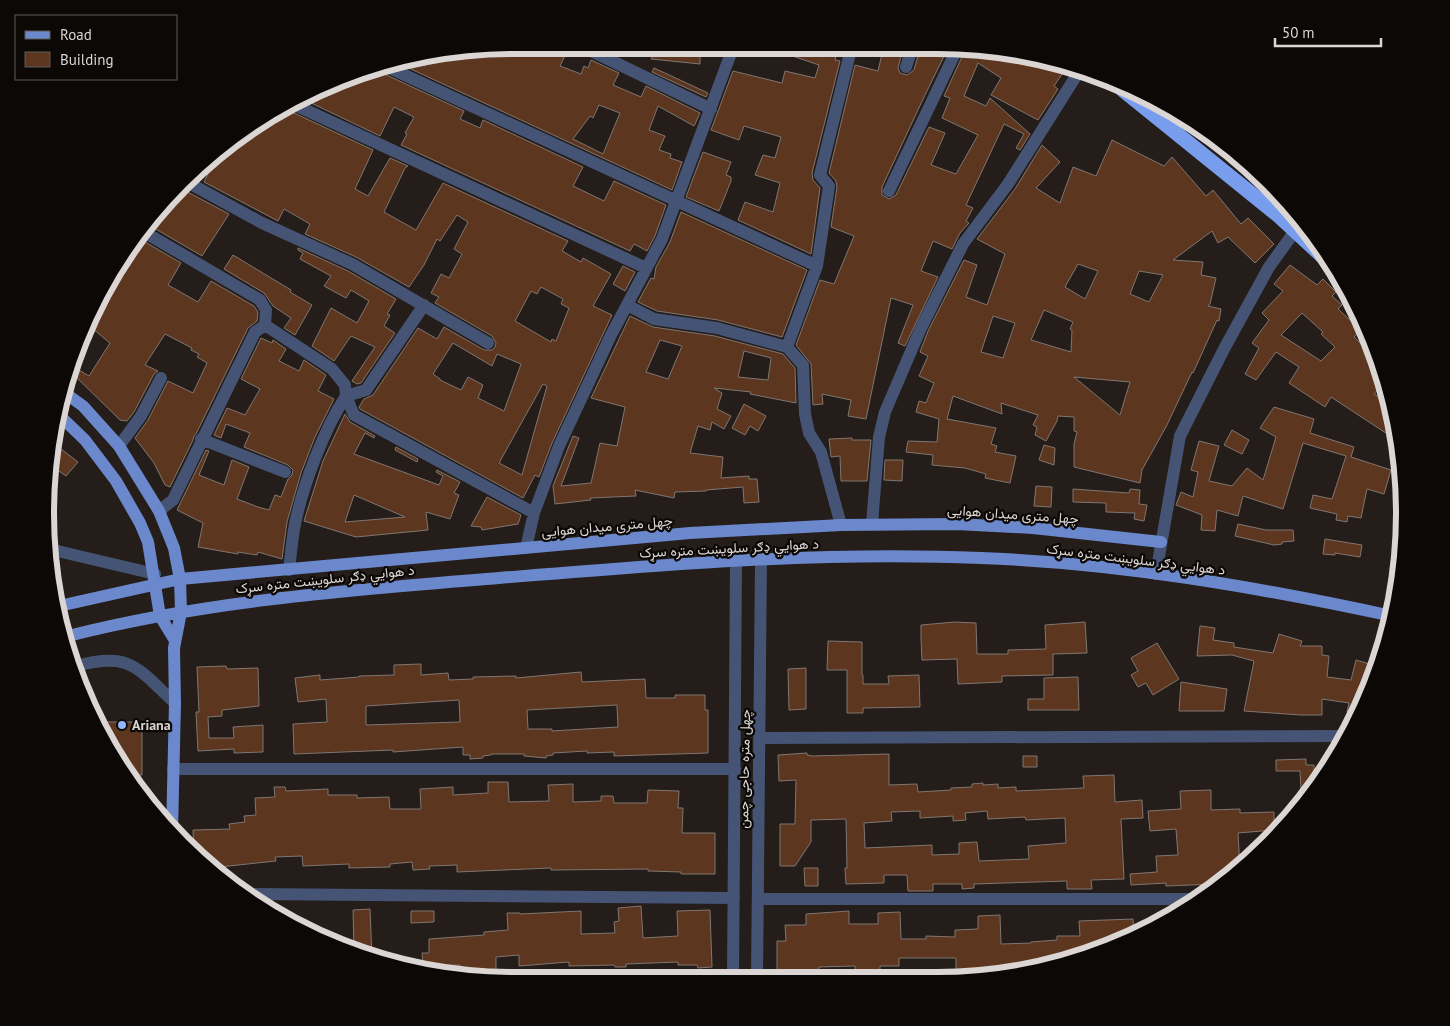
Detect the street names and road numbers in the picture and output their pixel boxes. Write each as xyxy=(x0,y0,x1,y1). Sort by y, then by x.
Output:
street label: چهل متری میدان هوایی xyxy=(946,500,1079,529)
street label: چهل متری میدان هوایی xyxy=(540,511,674,542)
street label: د هوايي ډګر سلویښت متره سړک xyxy=(639,534,820,565)
street label: د هوايي ډګر سلویښت متره سړک xyxy=(1045,539,1227,582)
street label: د هوايي ډګر سلویښت متره سړک xyxy=(235,561,416,600)
street label: چهل متره حاجی چمن xyxy=(734,709,755,829)

